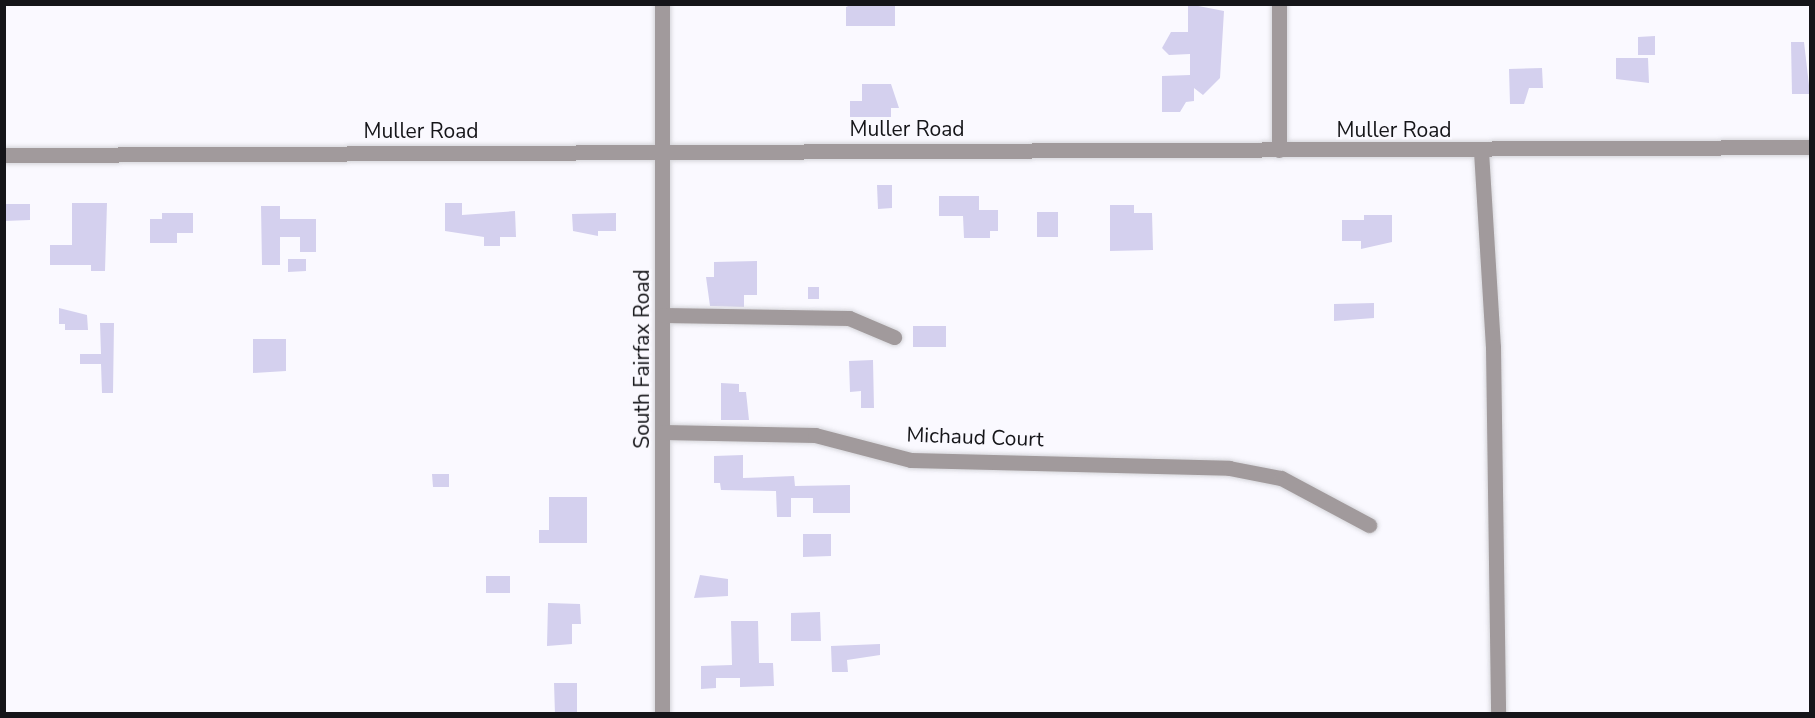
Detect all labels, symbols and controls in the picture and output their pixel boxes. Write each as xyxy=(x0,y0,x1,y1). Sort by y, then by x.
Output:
street label: Muller Road xyxy=(849,116,965,142)
street label: Muller Road xyxy=(1336,117,1452,143)
street label: Muller Road xyxy=(363,118,479,144)
street label: South Fairfax Road xyxy=(629,269,655,449)
street label: Michaud Court xyxy=(906,422,1044,452)

